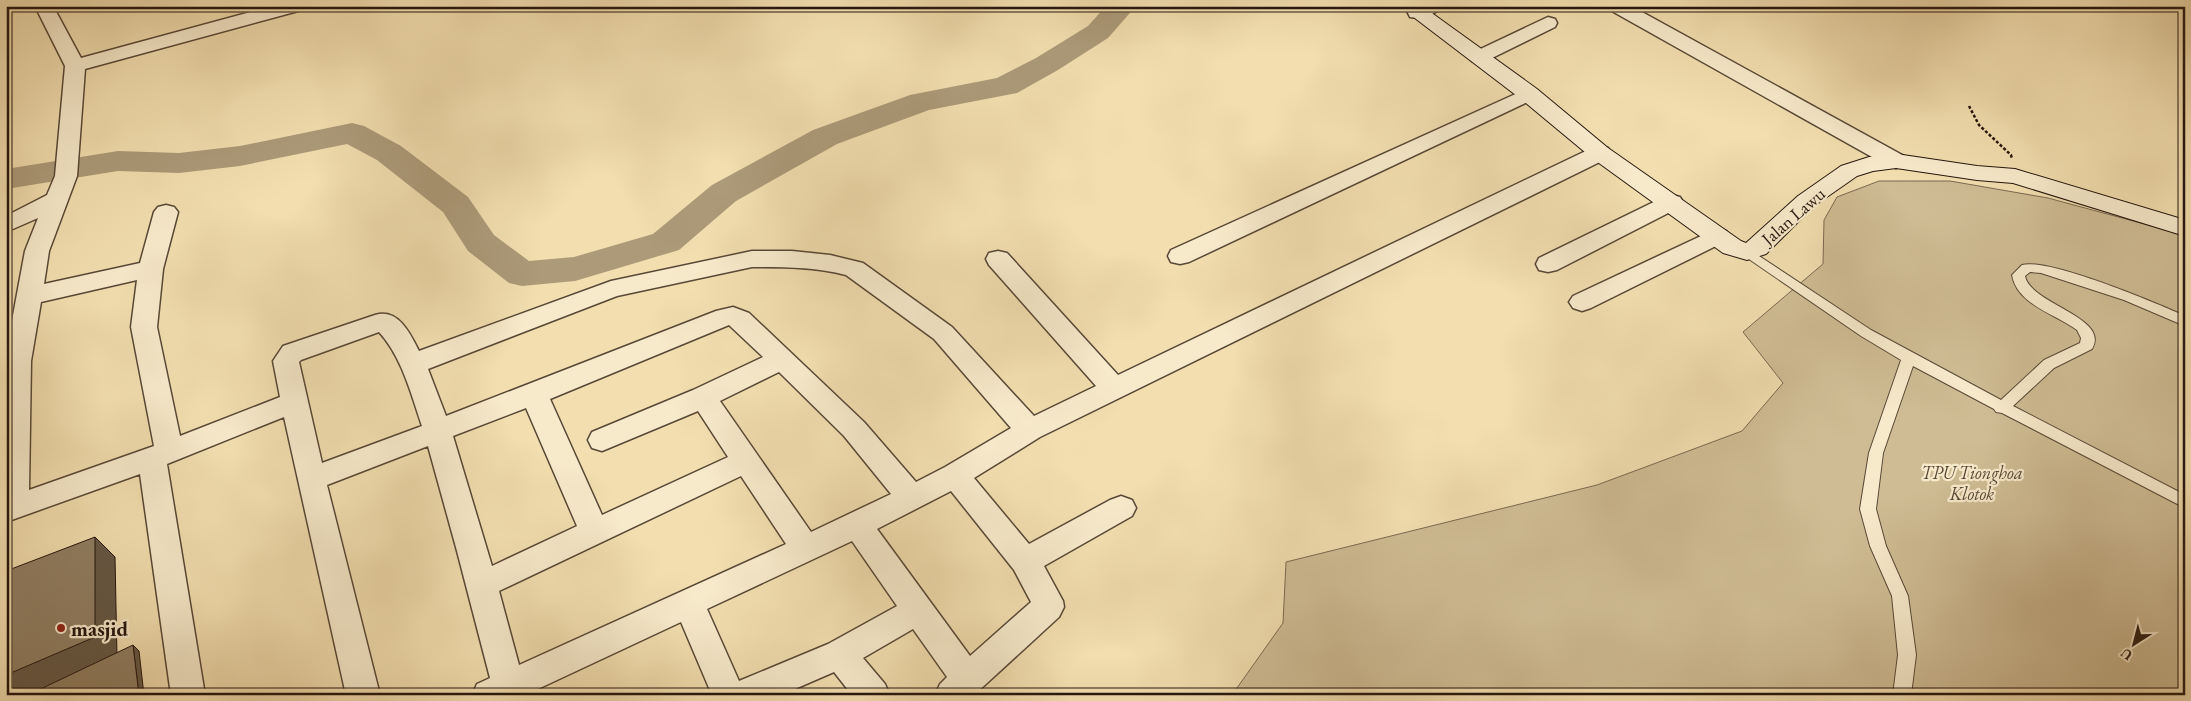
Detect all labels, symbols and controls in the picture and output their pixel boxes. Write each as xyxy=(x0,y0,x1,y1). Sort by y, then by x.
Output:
street label: Jalan Lawu xyxy=(1755,182,1830,251)
park label: TPU Tionghoa Klotok xyxy=(1921,461,2023,505)
place label: masjid xyxy=(71,615,128,642)
north arrow xyxy=(2108,618,2158,668)
marker: masjid xyxy=(55,622,67,634)
text: U xyxy=(2116,644,2136,665)

